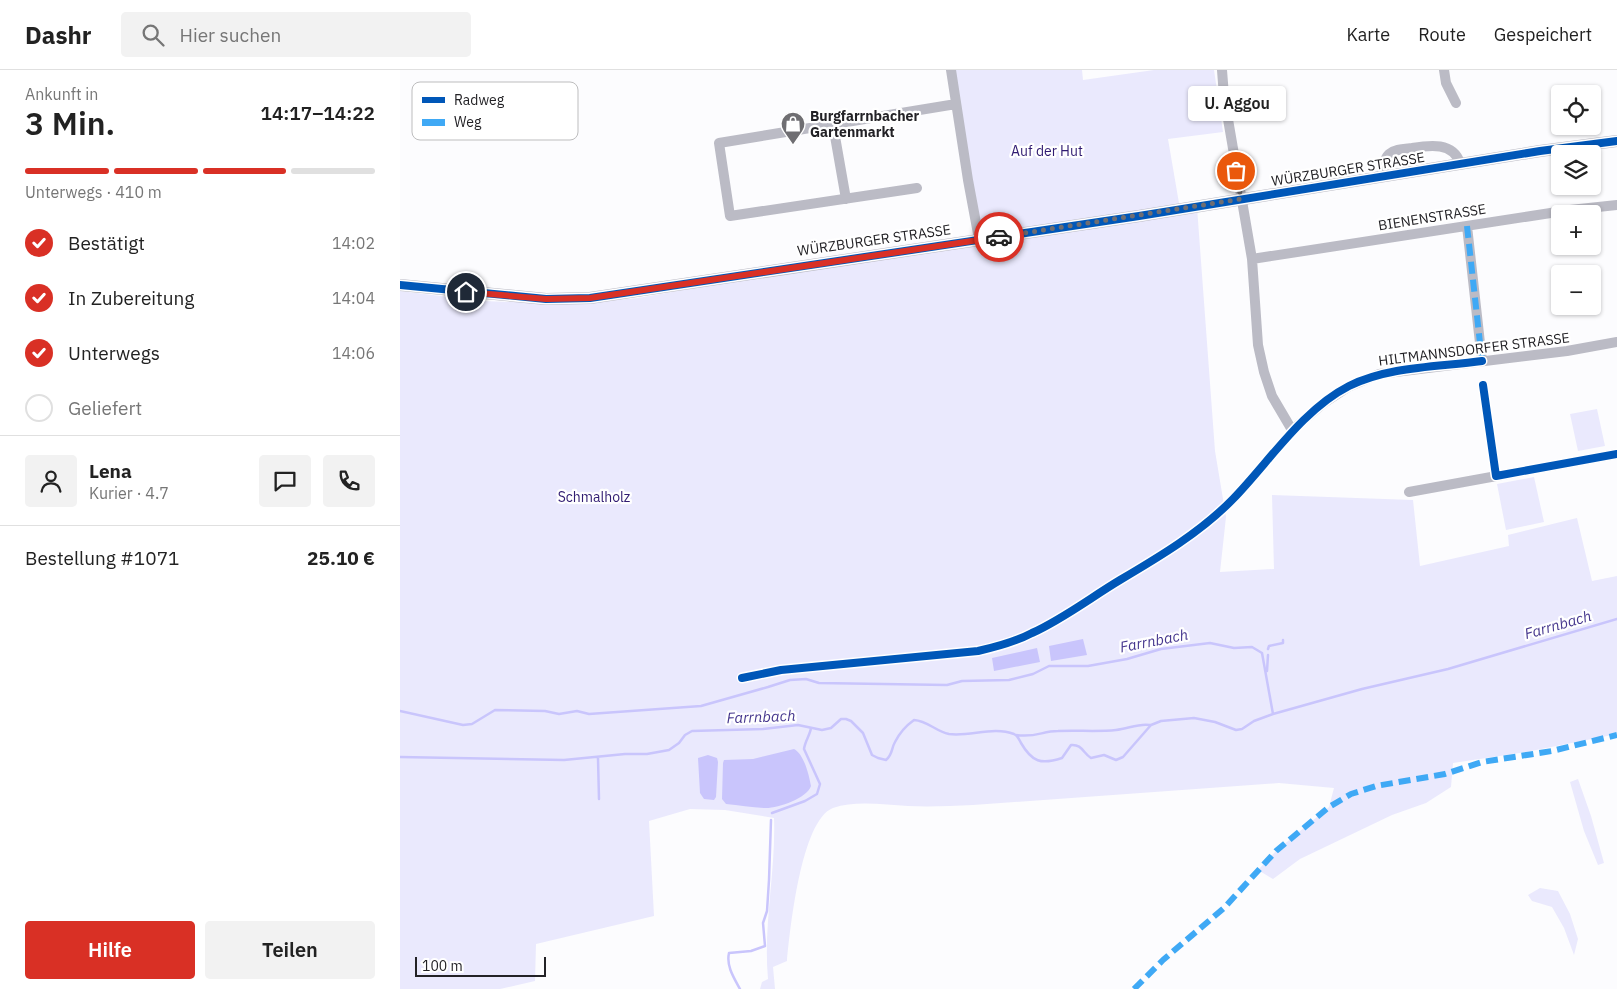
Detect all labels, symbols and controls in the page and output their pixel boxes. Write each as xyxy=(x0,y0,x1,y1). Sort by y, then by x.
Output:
search box xyxy=(121,12,471,57)
text: Dashr xyxy=(25,19,91,51)
icon: search xyxy=(139,21,167,49)
text: Hier suchen xyxy=(179,23,281,47)
text: Karte xyxy=(1347,23,1390,46)
text: Route xyxy=(1418,23,1466,46)
text: Gespeichert xyxy=(1494,23,1592,46)
legend xyxy=(412,82,578,140)
text: Ankunft in xyxy=(25,84,98,104)
map controls xyxy=(1551,85,1601,315)
button: locate xyxy=(1551,85,1601,135)
callout: U. Aggou xyxy=(1187,86,1285,121)
text: Radweg xyxy=(454,91,505,109)
text: U. Aggou xyxy=(1204,93,1270,113)
text: 14:17–14:22 xyxy=(261,101,375,125)
text: 3 Min. xyxy=(25,102,115,144)
place label: Burgfarrnbacher Gartenmarkt xyxy=(810,107,919,141)
shop icon: Burgfarrnbacher Gartenmarkt xyxy=(780,111,806,145)
text: Weg xyxy=(454,113,482,131)
park label: Auf der Hut xyxy=(1011,142,1083,160)
button: layers xyxy=(1551,145,1601,195)
street label: WÜRZBURGER STRASSE xyxy=(1270,148,1426,190)
pin xyxy=(1215,150,1257,192)
icon: bag xyxy=(1222,157,1250,185)
text: Unterwegs · 410 m xyxy=(25,182,162,202)
street label: BIENENSTRASSE xyxy=(1377,200,1487,234)
button: + xyxy=(1551,205,1601,255)
courier xyxy=(974,212,1024,262)
street label: WÜRZBURGER STRASSE xyxy=(796,220,952,260)
icon: car xyxy=(985,223,1013,251)
icon: check xyxy=(25,229,53,257)
text: Bestätigt xyxy=(68,231,145,255)
text: 14:02 xyxy=(332,233,375,253)
button: − xyxy=(1551,265,1601,315)
pin xyxy=(445,271,487,313)
icon: home xyxy=(452,278,480,306)
icon: check xyxy=(25,284,53,312)
text: In Zubereitung xyxy=(68,286,194,310)
text: 14:04 xyxy=(332,288,375,308)
street label: HILTMANNSDORFER STRASSE xyxy=(1377,328,1571,370)
icon: check xyxy=(25,339,53,367)
text: Unterwegs xyxy=(68,341,160,365)
text: 14:06 xyxy=(332,343,375,363)
text: Geliefert xyxy=(68,396,142,420)
button: person xyxy=(25,455,77,507)
button: chat xyxy=(259,455,311,507)
button: phone xyxy=(323,455,375,507)
text: Lena xyxy=(89,459,132,483)
text: Kurier · 4.7 xyxy=(89,483,169,503)
park label: Schmalholz xyxy=(558,488,631,506)
text: Bestellung #1071 xyxy=(25,546,179,570)
text: 25.10 € xyxy=(307,546,375,570)
water label: Farrnbach xyxy=(1522,606,1594,643)
water label: Farrnbach xyxy=(1118,625,1190,656)
water label: Farrnbach xyxy=(726,706,796,727)
button: Hilfe xyxy=(25,921,195,979)
button: Teilen xyxy=(205,921,375,979)
scale bar xyxy=(415,954,546,977)
text: 100 m xyxy=(422,957,463,975)

